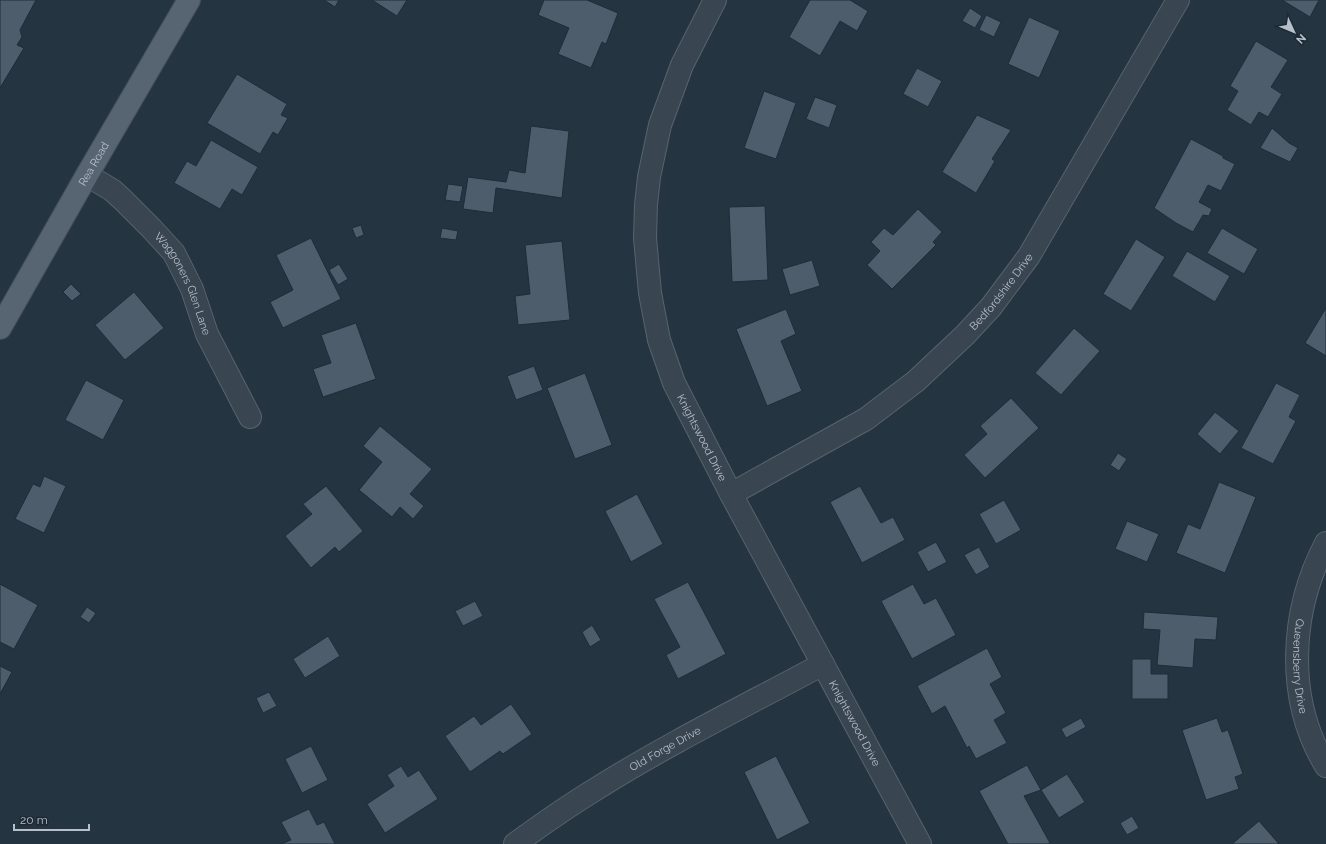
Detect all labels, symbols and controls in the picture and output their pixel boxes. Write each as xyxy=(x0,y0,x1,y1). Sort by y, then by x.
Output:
north arrow xyxy=(1274,12,1314,52)
text: N xyxy=(1293,31,1308,46)
street label: Rea Road xyxy=(76,139,112,188)
street label: Waggoners Glen Lane xyxy=(152,230,214,337)
street label: Bedfordshire Drive xyxy=(967,250,1036,333)
street label: Knightswood Drive xyxy=(674,392,730,484)
street label: Queensberry Drive xyxy=(1291,618,1310,715)
street label: Knightswood Drive xyxy=(826,678,883,769)
street label: Old Forge Drive xyxy=(627,723,703,774)
scale bar xyxy=(14,806,89,832)
text: 20 m xyxy=(20,813,48,827)

